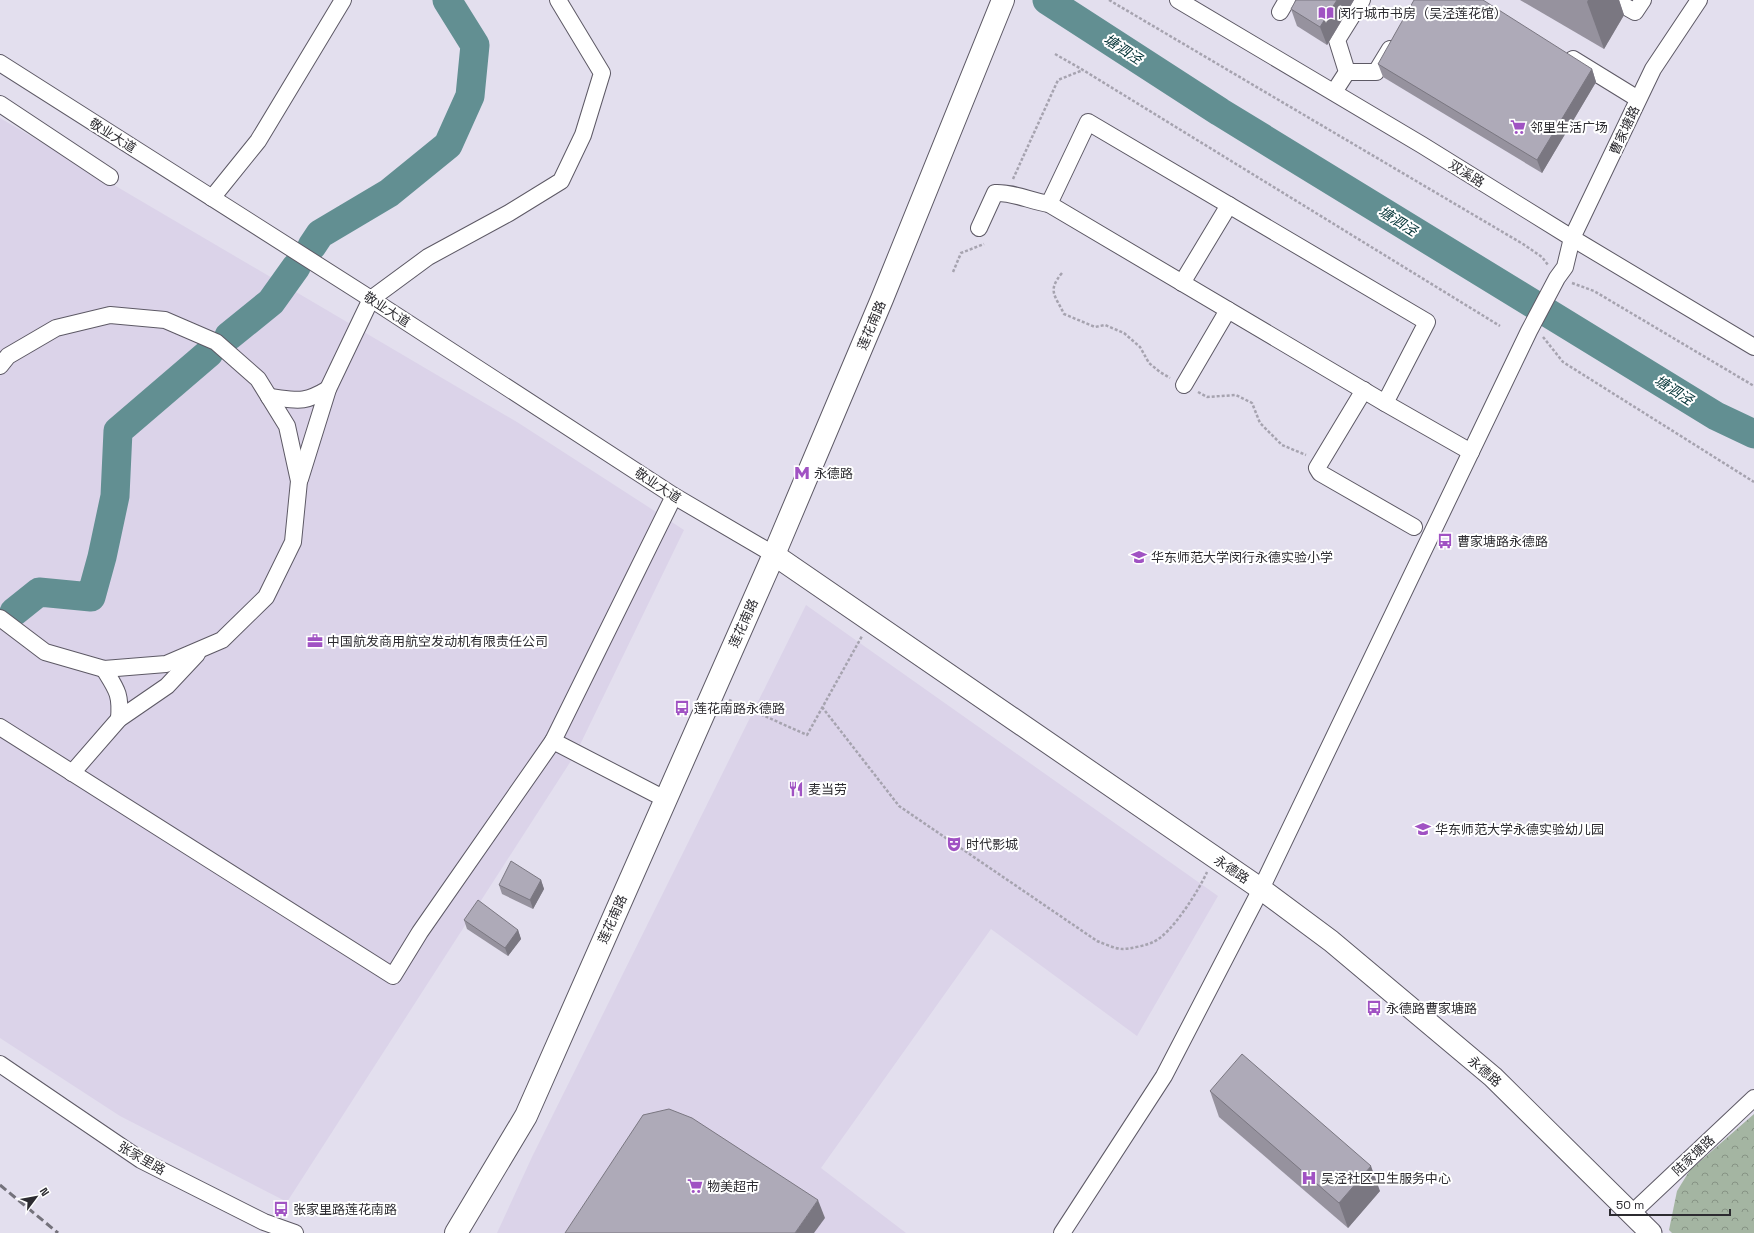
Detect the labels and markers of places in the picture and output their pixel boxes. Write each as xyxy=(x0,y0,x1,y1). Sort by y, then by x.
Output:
library icon: 闵行城市书房（吴泾莲花馆） xyxy=(1317,4,1335,22)
place label: 闵行城市书房（吴泾莲花馆） xyxy=(1338,5,1507,22)
supermarket icon: 邻里生活广场 xyxy=(1509,118,1527,136)
place label: 邻里生活广场 xyxy=(1530,119,1608,136)
metro station icon: 永德路 xyxy=(793,464,811,482)
place label: 永德路 xyxy=(814,465,853,482)
bus stop icon: 曹家塘路永德路 xyxy=(1436,532,1454,550)
place label: 曹家塘路永德路 xyxy=(1457,533,1548,550)
school or university icon: 华东师范大学闵行永德实验小学 xyxy=(1130,548,1148,566)
place label: 华东师范大学闵行永德实验小学 xyxy=(1151,549,1333,566)
office icon: 中国航发商用航空发动机有限责任公司 xyxy=(306,632,324,650)
place label: 中国航发商用航空发动机有限责任公司 xyxy=(327,633,548,650)
bus stop icon: 莲花南路永德路 xyxy=(673,699,691,717)
place label: 莲花南路永德路 xyxy=(694,700,785,717)
restaurant icon: 麦当劳 xyxy=(787,780,805,798)
place label: 麦当劳 xyxy=(808,781,847,798)
school or university icon: 华东师范大学永德实验幼儿园 xyxy=(1414,820,1432,838)
place label: 华东师范大学永德实验幼儿园 xyxy=(1435,821,1604,838)
theatre icon: 时代影城 xyxy=(945,835,963,853)
place label: 时代影城 xyxy=(966,836,1018,853)
bus stop icon: 永德路曹家塘路 xyxy=(1365,999,1383,1017)
place label: 永德路曹家塘路 xyxy=(1386,1000,1477,1017)
hospital icon: 吴泾社区卫生服务中心 xyxy=(1300,1169,1318,1187)
place label: 吴泾社区卫生服务中心 xyxy=(1321,1170,1451,1187)
supermarket icon: 物美超市 xyxy=(686,1177,704,1195)
place label: 物美超市 xyxy=(707,1178,759,1195)
bus stop icon: 张家里路莲花南路 xyxy=(272,1200,290,1218)
place label: 张家里路莲花南路 xyxy=(293,1201,397,1218)

